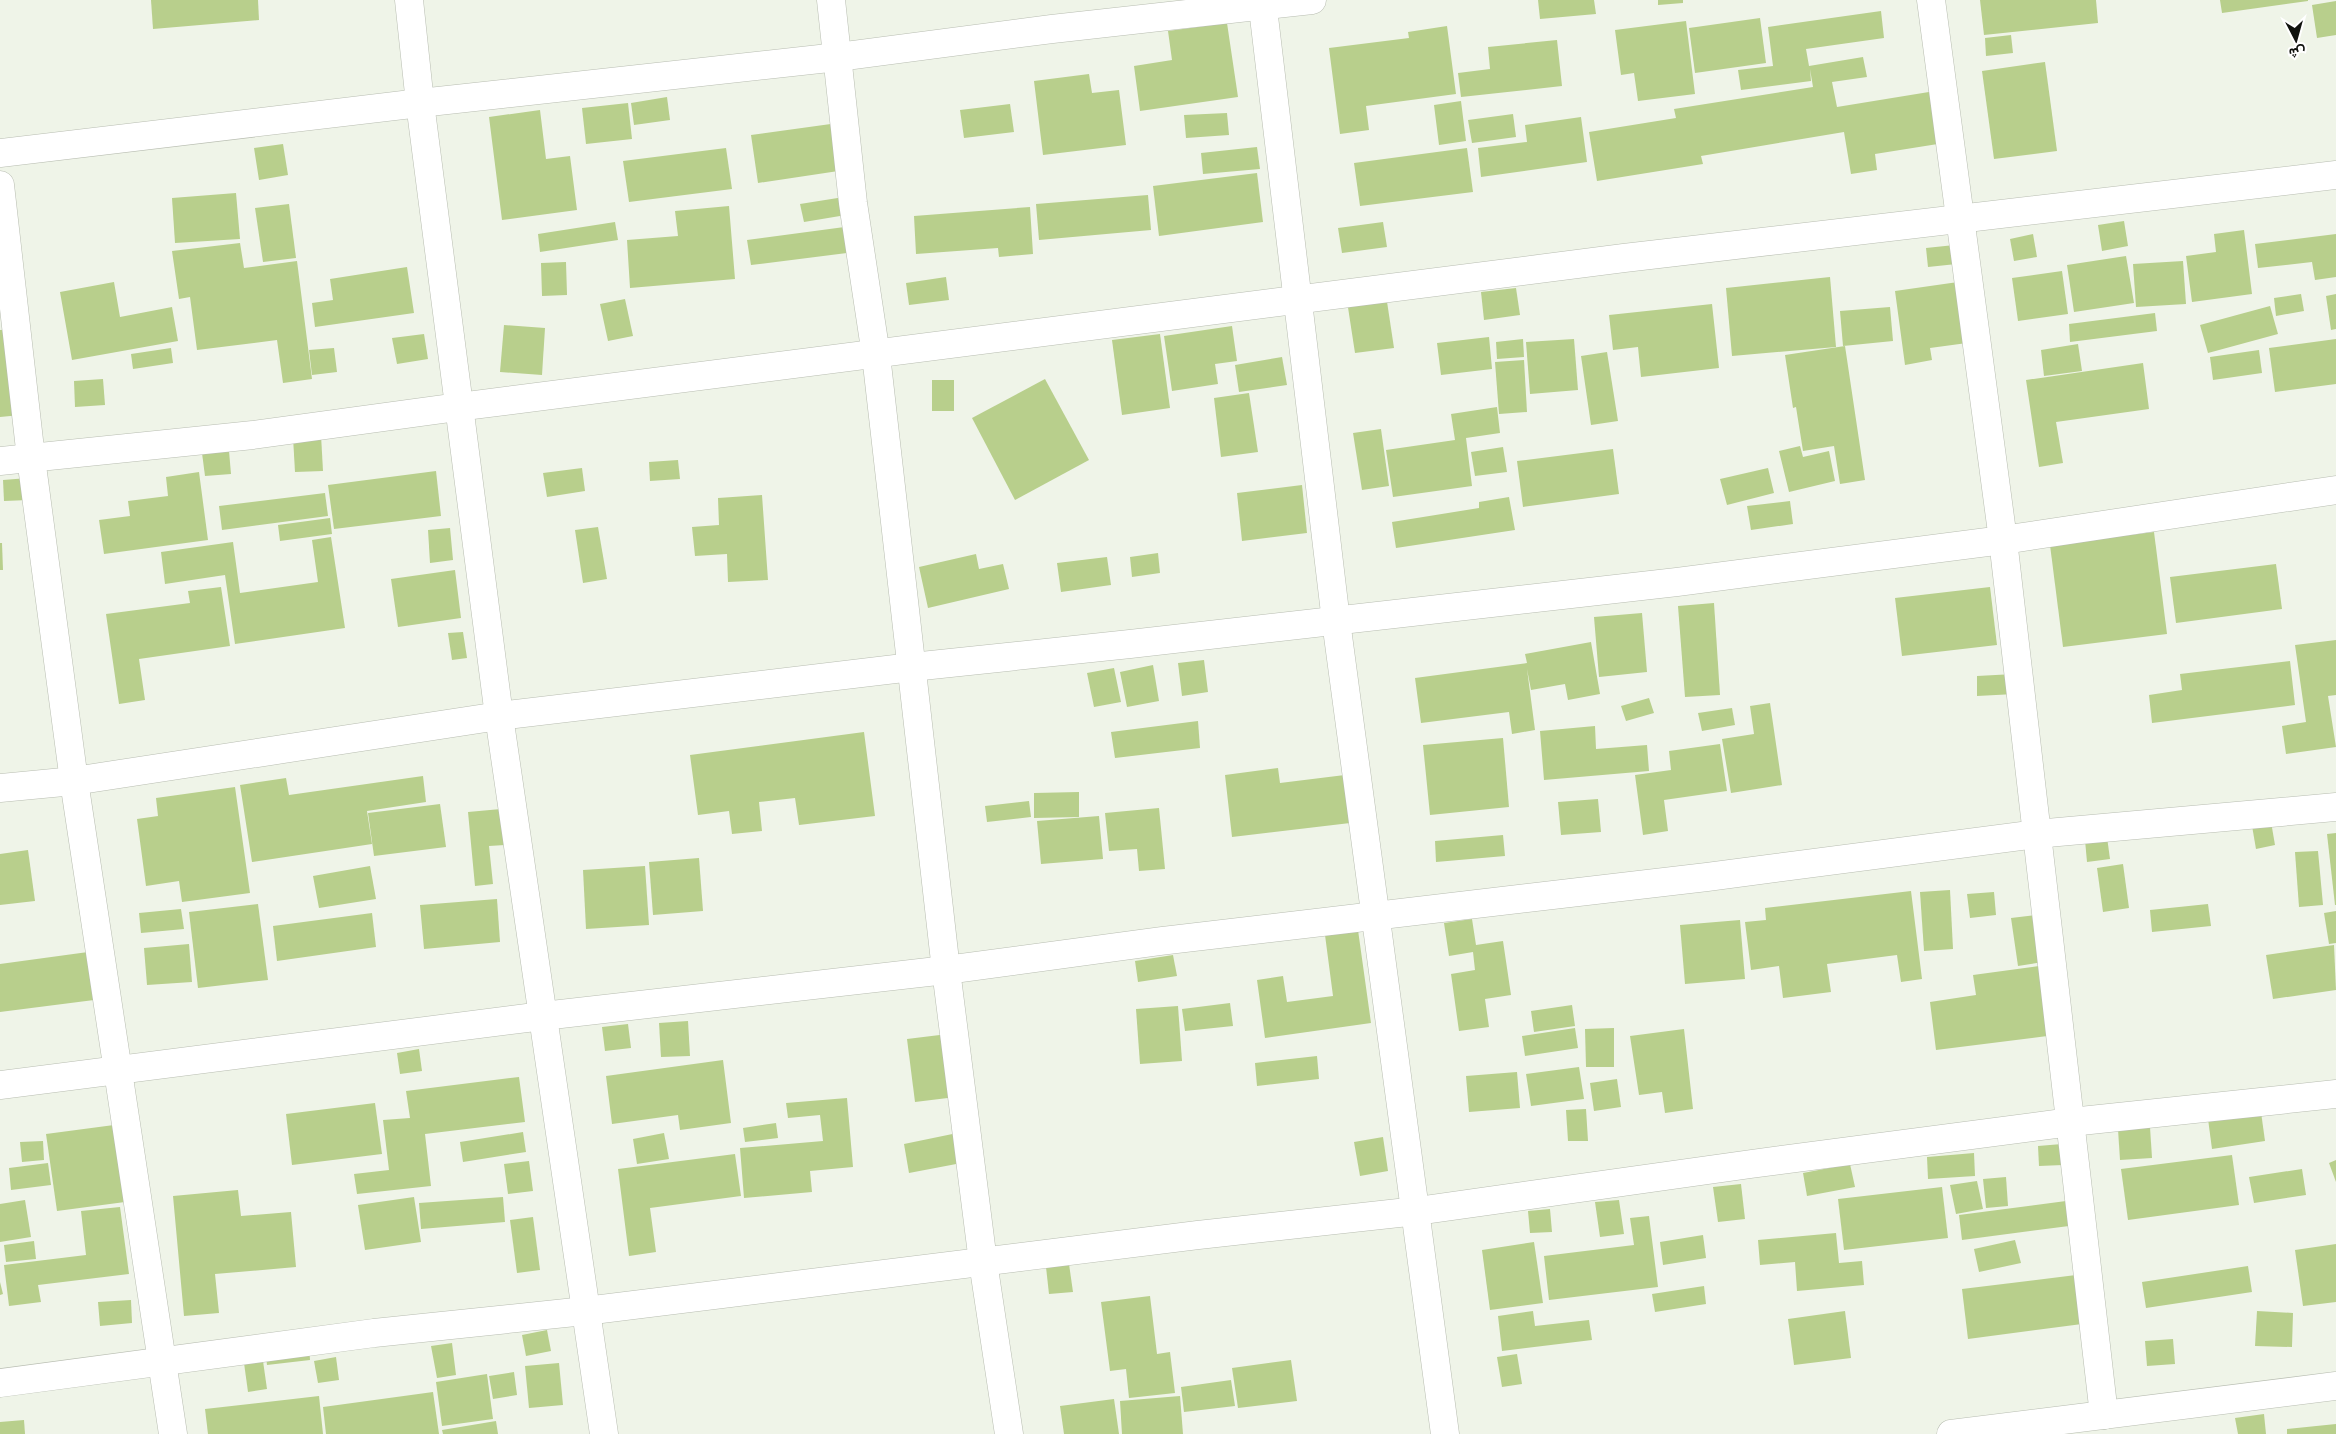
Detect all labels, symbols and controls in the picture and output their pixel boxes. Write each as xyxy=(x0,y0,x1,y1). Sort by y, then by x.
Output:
north arrow xyxy=(2271,15,2321,65)
text: ش xyxy=(2288,43,2307,63)

